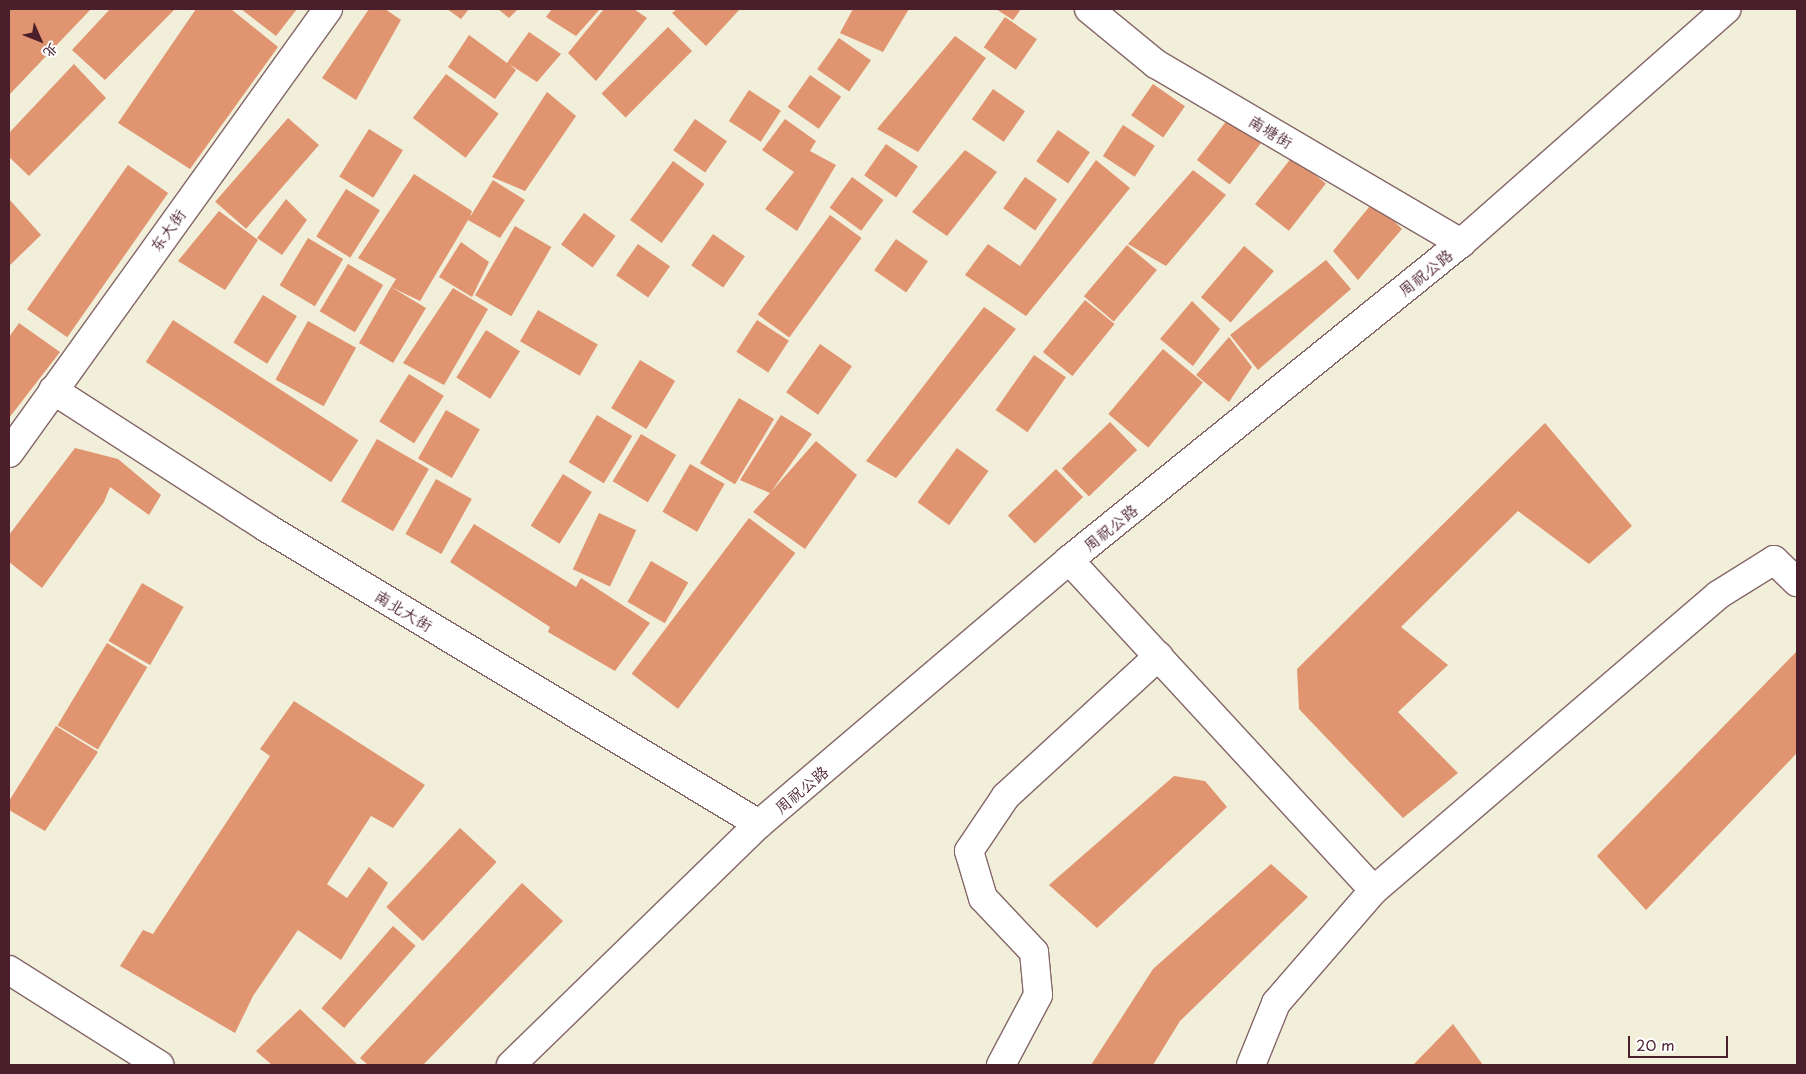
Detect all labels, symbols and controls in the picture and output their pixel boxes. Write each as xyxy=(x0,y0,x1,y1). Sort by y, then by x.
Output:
north arrow xyxy=(15,15,65,65)
text: 北 xyxy=(39,38,64,63)
street label: 南塘街 xyxy=(1245,110,1297,152)
street label: 东大街 xyxy=(145,205,189,255)
street label: 周祝公路 xyxy=(1394,244,1456,300)
street label: 周祝公路 xyxy=(1079,499,1141,555)
street label: 南北大街 xyxy=(372,585,436,635)
street label: 周祝公路 xyxy=(770,761,832,817)
scale bar xyxy=(1631,1026,1731,1058)
text: 20 m xyxy=(1636,1033,1675,1056)

